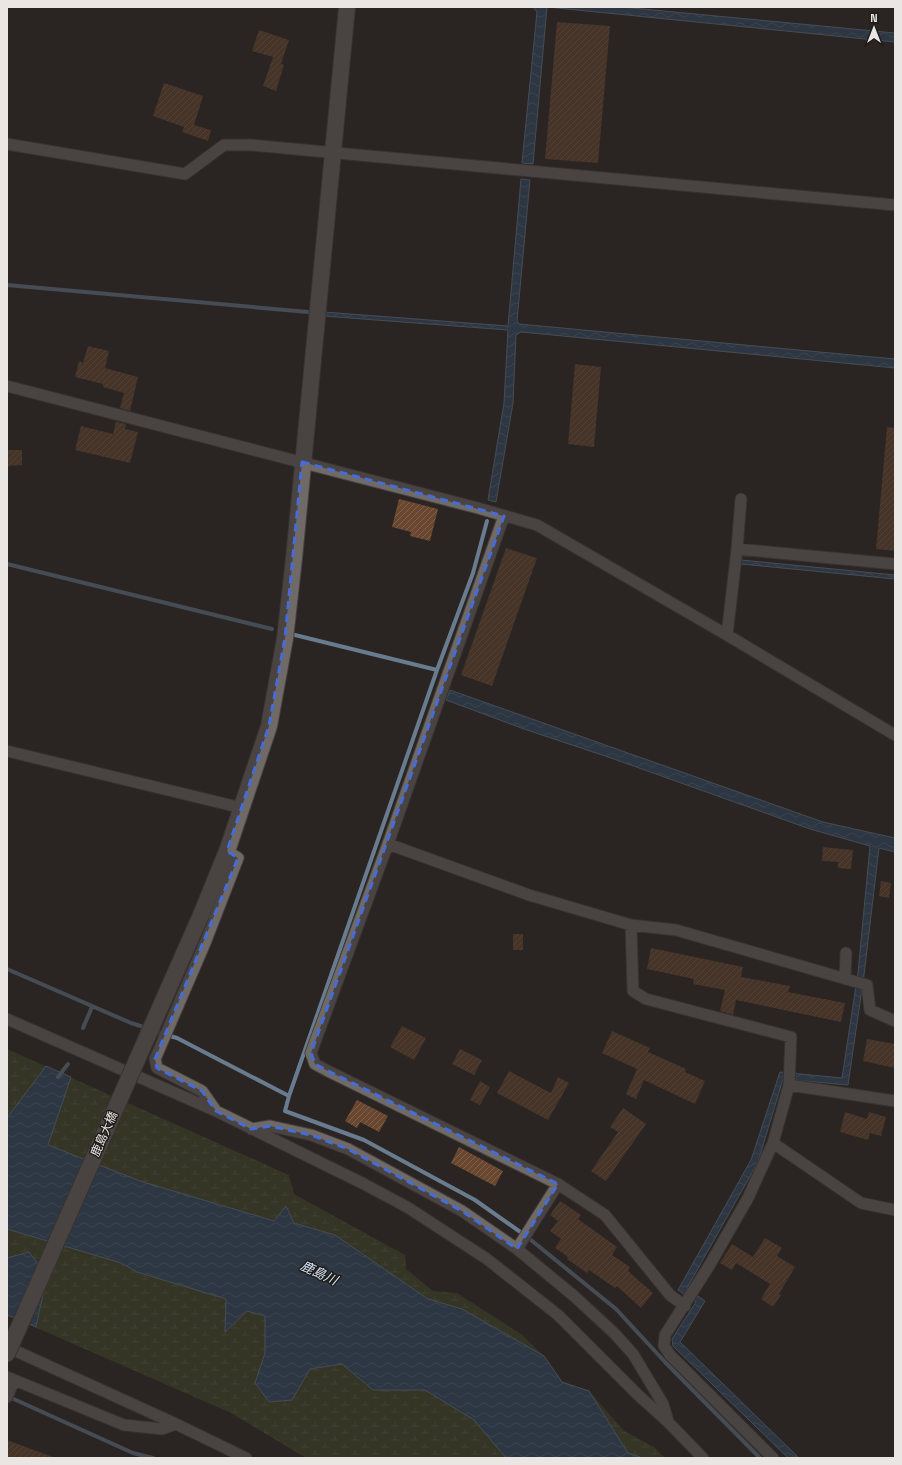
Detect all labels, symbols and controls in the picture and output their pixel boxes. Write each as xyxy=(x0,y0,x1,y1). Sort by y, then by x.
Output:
north arrow xyxy=(854,8,894,48)
text: N xyxy=(870,11,878,25)
street label: 鹿島大橋 xyxy=(87,1109,121,1159)
water label: 鹿島川 xyxy=(298,1257,342,1290)

